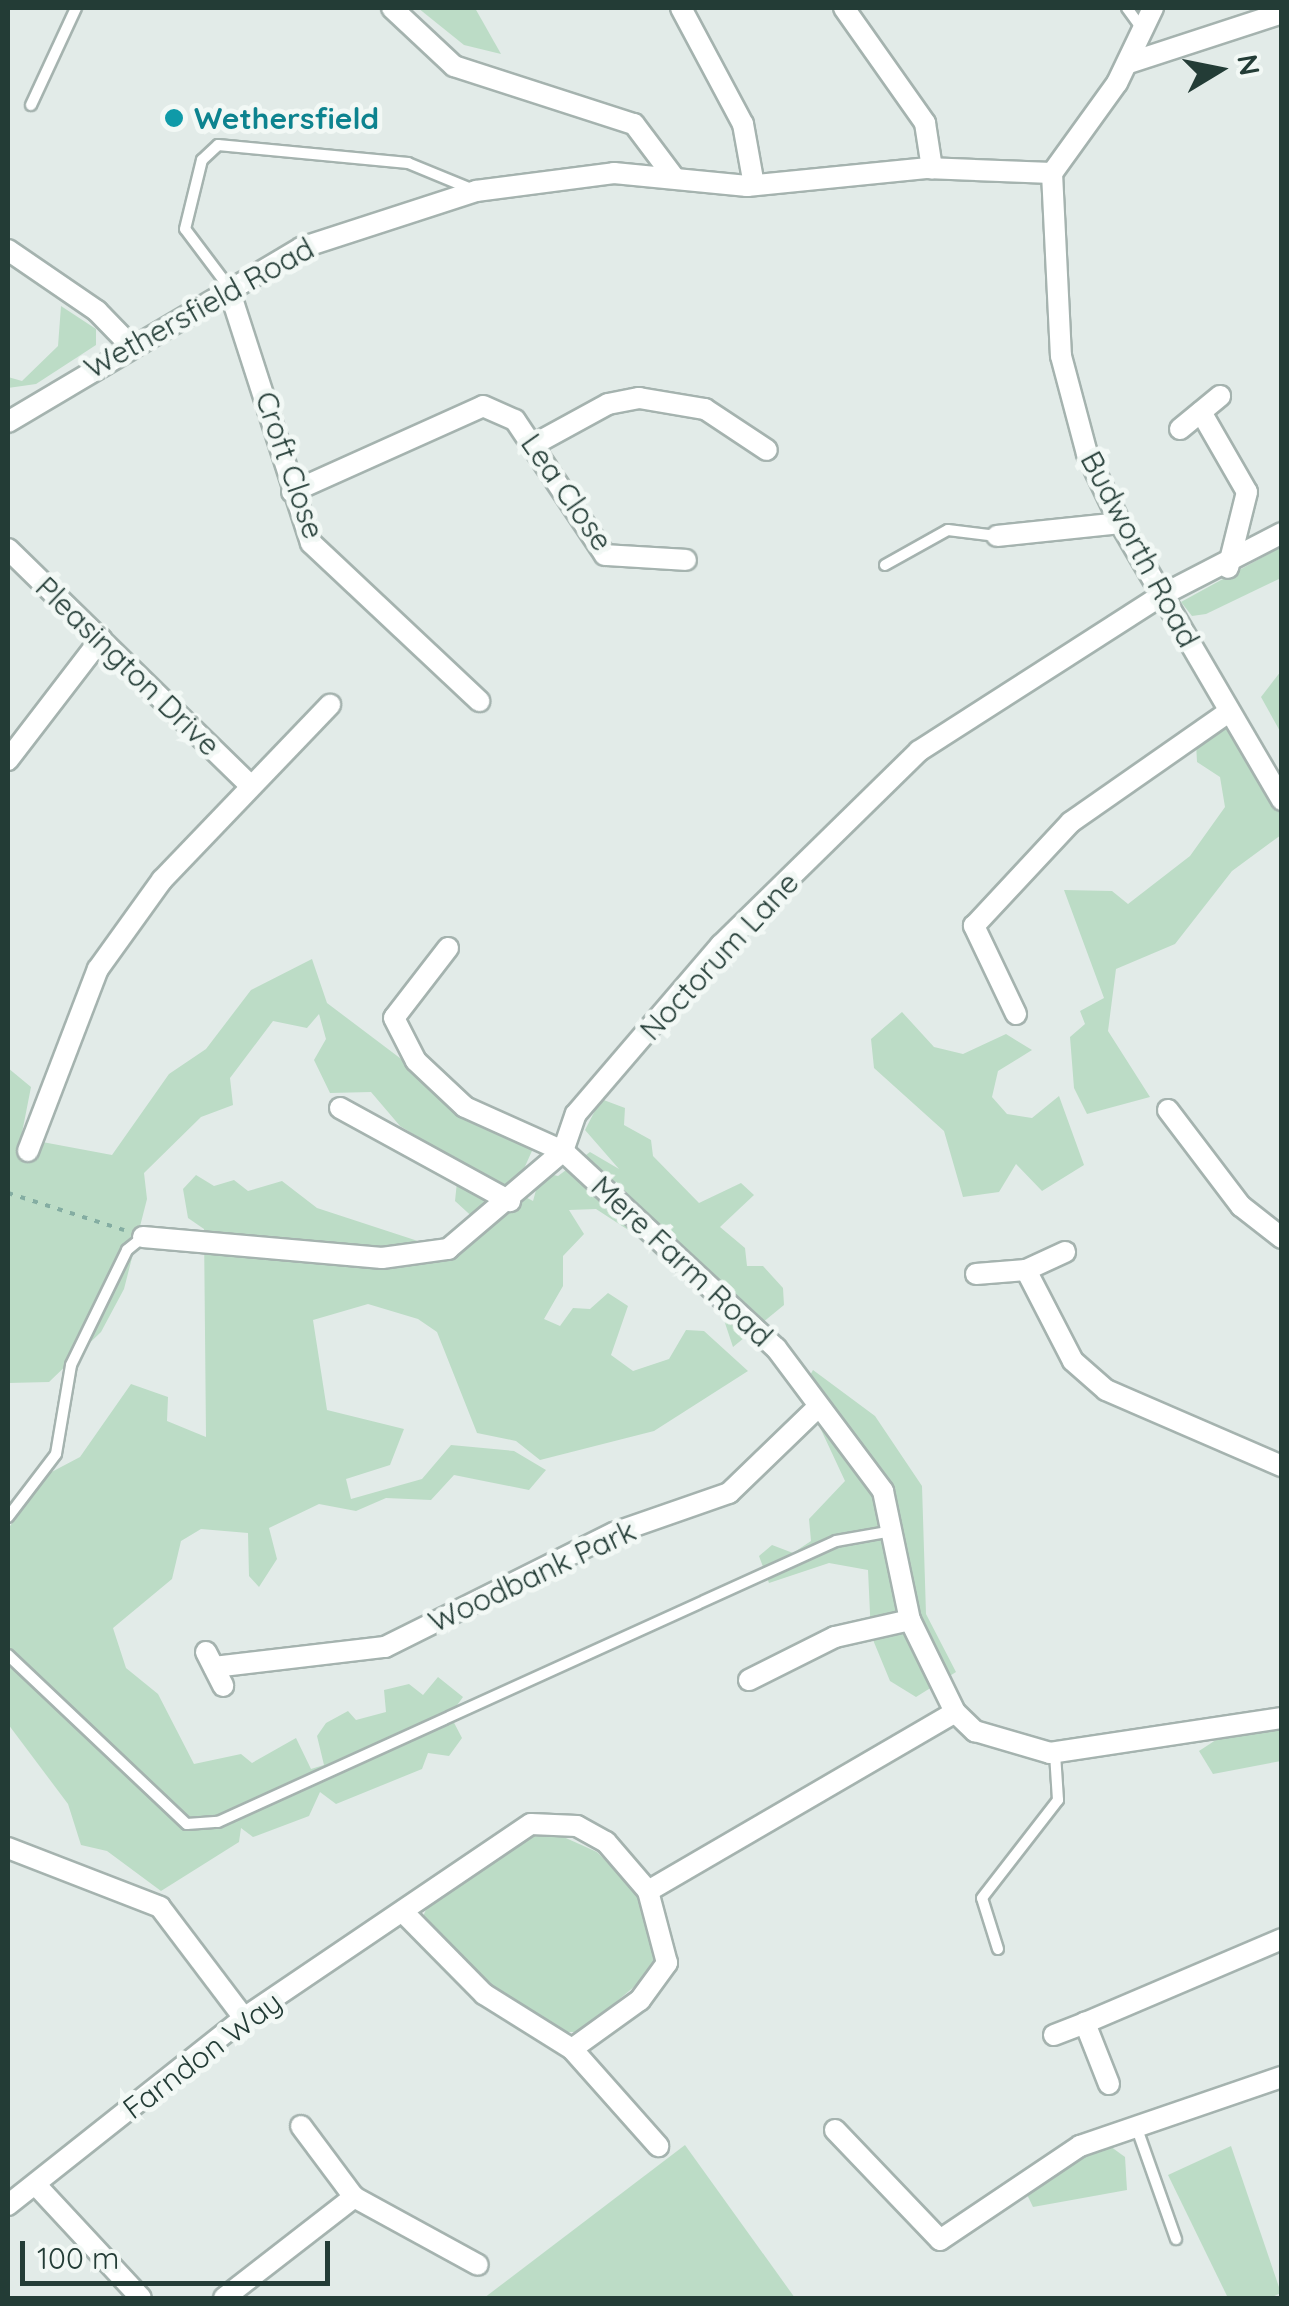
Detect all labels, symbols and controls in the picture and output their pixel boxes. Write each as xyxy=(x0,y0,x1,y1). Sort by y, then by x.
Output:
north arrow xyxy=(1169,20,1269,120)
text: N xyxy=(1230,52,1268,78)
place label: Wethersfield xyxy=(194,100,379,136)
marker: Wethersfield xyxy=(163,107,185,129)
street label: Wethersfield Road xyxy=(78,230,320,386)
street label: Croft Close xyxy=(248,387,332,543)
street label: Lea Close xyxy=(514,426,620,558)
street label: Budworth Road xyxy=(1073,445,1207,653)
street label: Pleasington Drive xyxy=(28,569,228,763)
street label: Noctorum Lane xyxy=(632,865,806,1047)
street label: Mere Farm Road xyxy=(584,1168,780,1354)
street label: Woodbank Park xyxy=(423,1512,641,1640)
street label: Farndon Way xyxy=(116,1984,288,2126)
scale bar xyxy=(25,2221,335,2283)
text: 100 m xyxy=(37,2239,119,2277)

